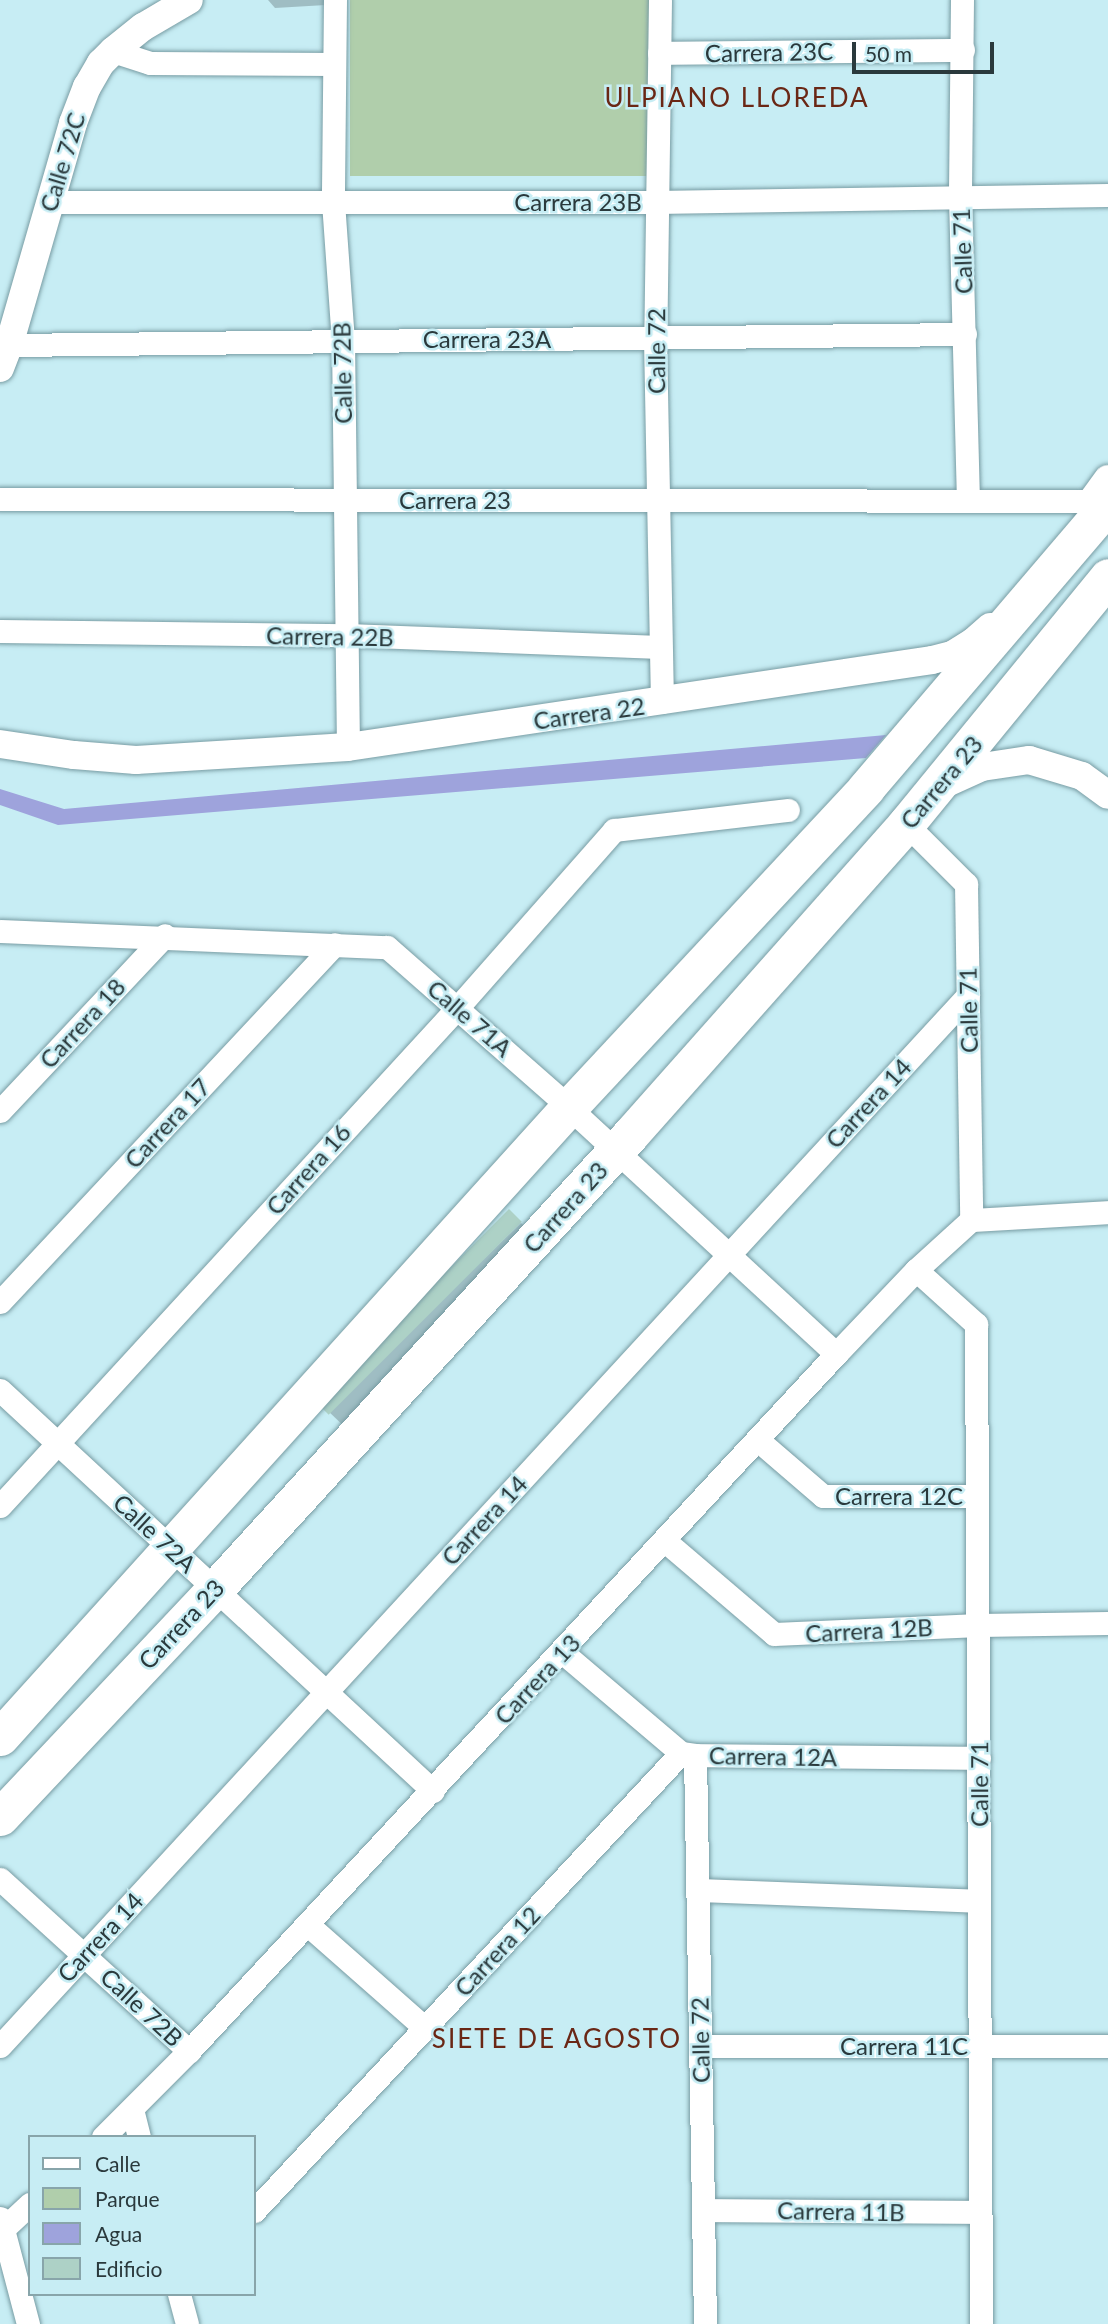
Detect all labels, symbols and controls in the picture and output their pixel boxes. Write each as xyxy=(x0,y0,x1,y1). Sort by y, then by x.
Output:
scale bar xyxy=(856,28,998,72)
street label: Carrera 23C xyxy=(705,36,833,68)
text: 50 m xyxy=(865,41,912,66)
district label: ULPIANO LLOREDA xyxy=(606,82,868,114)
street label: Calle 72C xyxy=(33,109,91,215)
street label: Carrera 23B xyxy=(514,188,642,216)
street label: Calle 71 xyxy=(946,208,978,294)
street label: Calle 72 xyxy=(642,308,670,394)
street label: Calle 72B xyxy=(327,322,357,424)
street label: Carrera 23A xyxy=(423,325,551,353)
street label: Carrera 23 xyxy=(399,486,511,514)
street label: Carrera 22B xyxy=(266,620,394,652)
street label: Carrera 22 xyxy=(532,691,646,735)
street label: Carrera 23 xyxy=(894,730,988,834)
street label: Calle 71 xyxy=(953,967,983,1053)
street label: Carrera 18 xyxy=(33,972,131,1074)
street label: Calle 71A xyxy=(422,974,518,1062)
street label: Carrera 14 xyxy=(819,1052,917,1154)
street label: Carrera 17 xyxy=(118,1072,216,1174)
street label: Carrera 16 xyxy=(260,1118,356,1220)
street label: Carrera 23 xyxy=(517,1156,613,1258)
street label: Carrera 14 xyxy=(435,1469,533,1571)
street label: Carrera 12C xyxy=(835,1482,963,1510)
street label: Calle 72A xyxy=(108,1488,202,1578)
street label: Carrera 23 xyxy=(132,1573,230,1675)
street label: Carrera 12B xyxy=(805,1612,933,1648)
street label: Carrera 13 xyxy=(488,1628,586,1730)
street label: Carrera 12A xyxy=(709,1740,837,1772)
street label: Calle 71 xyxy=(965,1741,993,1827)
street label: Carrera 14 xyxy=(51,1886,149,1988)
street label: Carrera 12 xyxy=(448,1900,546,2002)
street label: Calle 72B xyxy=(95,1962,189,2052)
street label: Calle 72 xyxy=(685,1997,715,2083)
district label: SIETE DE AGOSTO xyxy=(433,2023,681,2055)
street label: Carrera 11C xyxy=(840,2032,968,2060)
legend xyxy=(28,2135,256,2296)
text: Calle xyxy=(95,2151,140,2176)
text: Parque xyxy=(95,2186,160,2211)
street label: Carrera 11B xyxy=(777,2195,905,2227)
text: Agua xyxy=(95,2221,142,2246)
text: Edificio xyxy=(95,2256,162,2281)

